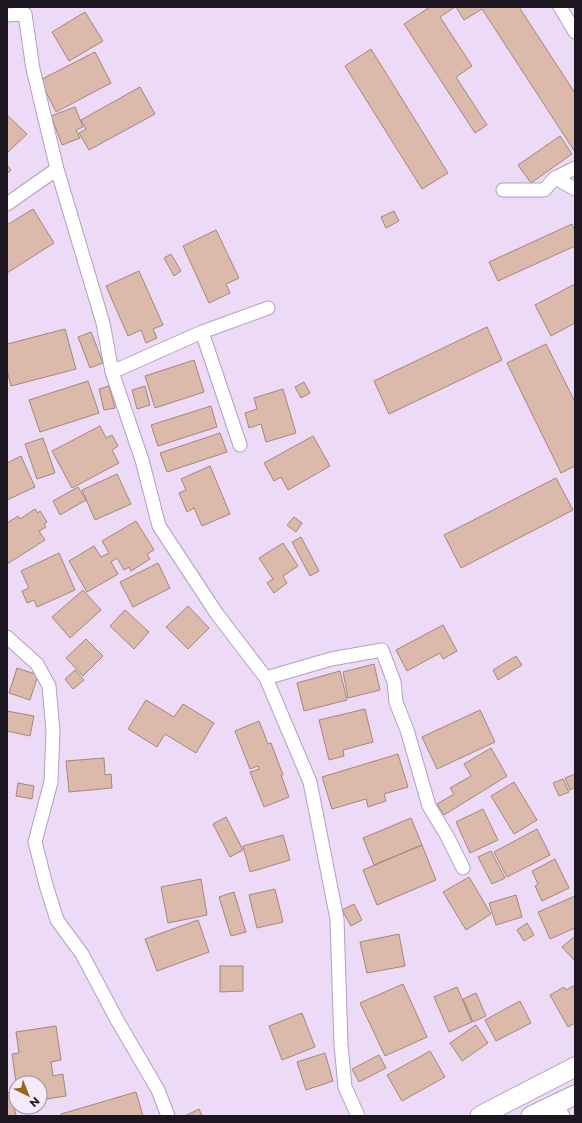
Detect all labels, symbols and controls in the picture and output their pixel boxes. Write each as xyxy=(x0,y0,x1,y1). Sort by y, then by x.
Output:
north arrow xyxy=(8,1075,48,1115)
text: N xyxy=(27,1094,43,1110)

